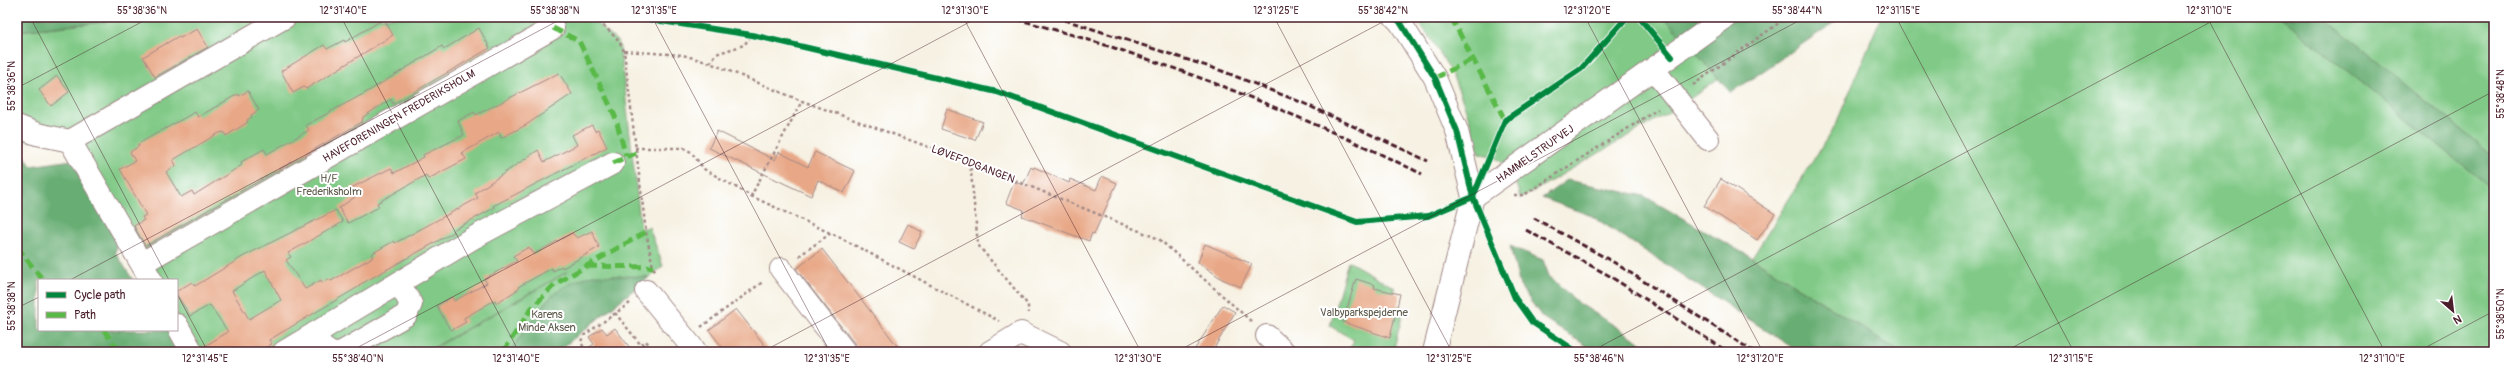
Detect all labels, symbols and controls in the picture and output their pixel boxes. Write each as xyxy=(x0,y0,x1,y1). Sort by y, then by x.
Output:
text: 55°38'36"N xyxy=(117,5,167,17)
text: 12°31'40"E xyxy=(319,5,367,17)
text: 55°38'38"N xyxy=(530,5,580,17)
text: 12°31'35"E xyxy=(631,5,677,17)
text: 12°31'30"E xyxy=(941,5,989,17)
text: 12°31'25"E xyxy=(1253,5,1299,17)
text: 55°38'42"N xyxy=(1358,5,1408,17)
text: 12°31'20"E xyxy=(1563,5,1611,17)
text: 55°38'44"N xyxy=(1772,5,1822,17)
text: 12°31'15"E xyxy=(1876,5,1920,17)
text: 12°31'10"E xyxy=(2186,5,2232,17)
text: 55°38'36"N xyxy=(6,61,18,111)
street label: HAVEFORENINGEN FREDERIKSHOLM xyxy=(320,67,478,165)
text: 55°38'48"N xyxy=(2495,69,2507,119)
street label: HAMMELSTRUPVEJ xyxy=(1494,122,1576,186)
street label: LØVEFODGANGEN xyxy=(929,142,1017,186)
park label: H/F Frederiksholm xyxy=(296,172,362,198)
legend xyxy=(38,279,178,331)
text: 55°38'38"N xyxy=(6,281,18,331)
text: Cycle path xyxy=(74,288,126,303)
text: 55°38'50"N xyxy=(2495,288,2507,339)
north arrow xyxy=(2433,291,2473,331)
park label: Valbyparkspejderne xyxy=(1320,306,1408,319)
text: Path xyxy=(74,308,96,323)
park label: Karens Minde Aksen xyxy=(518,308,576,334)
text: N xyxy=(2451,312,2464,327)
text: 12°31'45"E xyxy=(182,353,228,365)
text: 55°38'40"N xyxy=(332,353,384,365)
text: 12°31'40"E xyxy=(492,353,540,365)
text: 12°31'35"E xyxy=(804,353,850,365)
text: 12°31'30"E xyxy=(1114,353,1162,365)
text: 12°31'25"E xyxy=(1426,353,1472,365)
text: 55°38'46"N xyxy=(1574,353,1624,365)
text: 12°31'20"E xyxy=(1736,353,1784,365)
text: 12°31'15"E xyxy=(2049,353,2093,365)
text: 12°31'10"E xyxy=(2359,353,2405,365)

